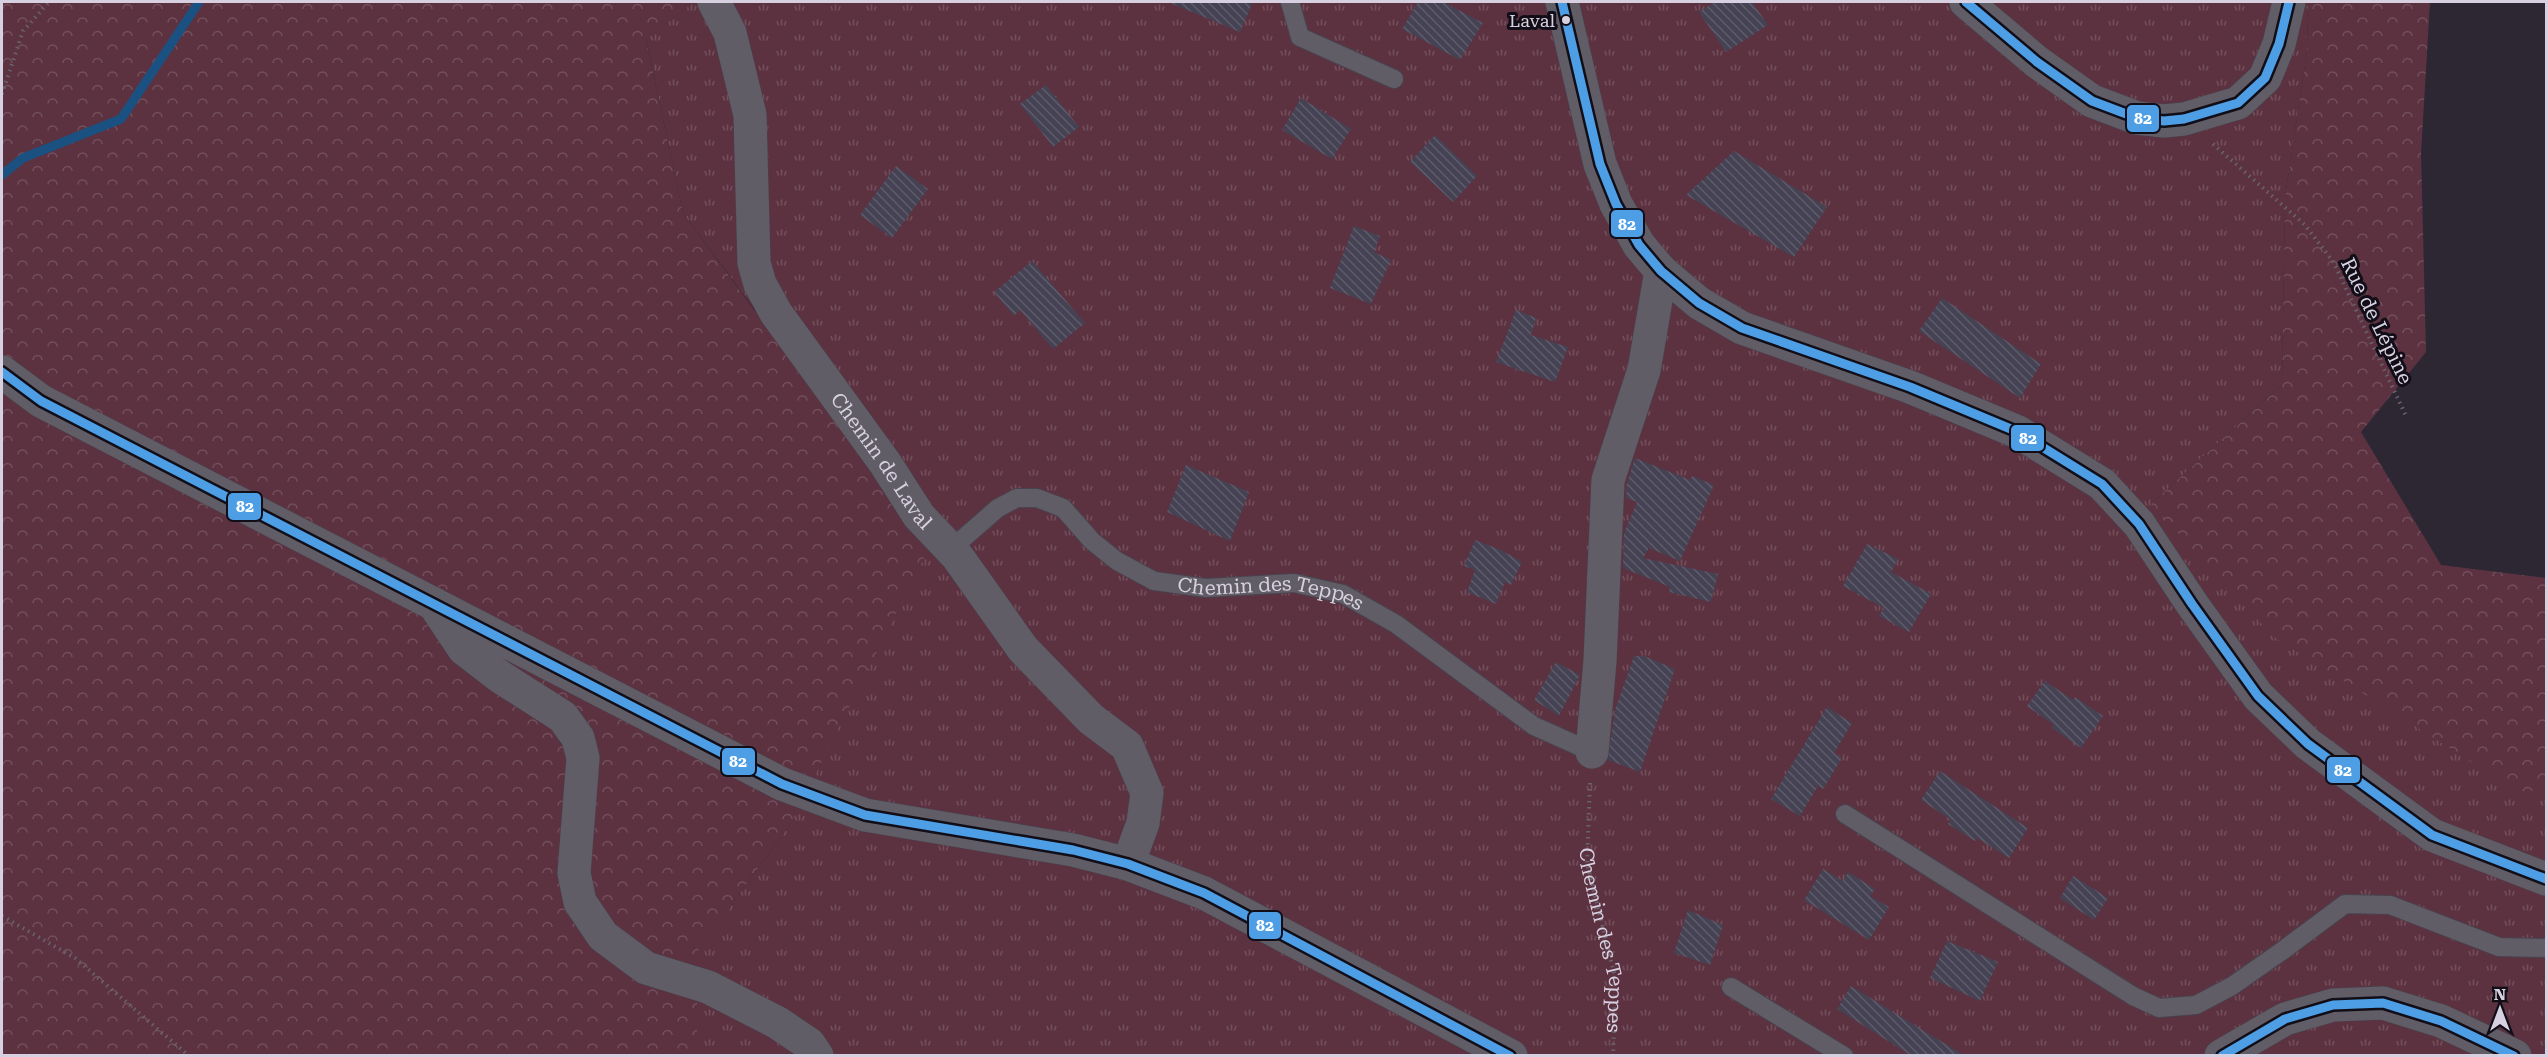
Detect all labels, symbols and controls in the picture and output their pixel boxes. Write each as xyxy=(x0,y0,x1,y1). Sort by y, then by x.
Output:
place label: Laval xyxy=(1509,10,1555,31)
marker: Laval xyxy=(1560,14,1572,26)
line badge: 82 xyxy=(2126,104,2160,133)
text: 82 xyxy=(2134,109,2152,128)
line badge: 82 xyxy=(1610,209,1644,238)
text: 82 xyxy=(1618,215,1636,234)
street label: Rue de Lépine xyxy=(2336,254,2418,388)
street label: Chemin de Laval xyxy=(826,388,937,534)
line badge: 82 xyxy=(2010,424,2045,452)
text: 82 xyxy=(2019,429,2037,448)
line badge: 82 xyxy=(227,492,262,521)
text: 82 xyxy=(236,497,254,516)
street label: Chemin des Teppes xyxy=(1176,571,1368,615)
line badge: 82 xyxy=(721,747,756,776)
text: 82 xyxy=(729,752,747,771)
line badge: 82 xyxy=(2326,756,2361,784)
text: 82 xyxy=(2334,761,2352,780)
street label: Chemin des Teppes xyxy=(1575,847,1629,1033)
line badge: 82 xyxy=(1248,911,1282,940)
text: 82 xyxy=(1256,916,1274,935)
north arrow xyxy=(2470,979,2530,1039)
text: N xyxy=(2494,985,2506,1004)

